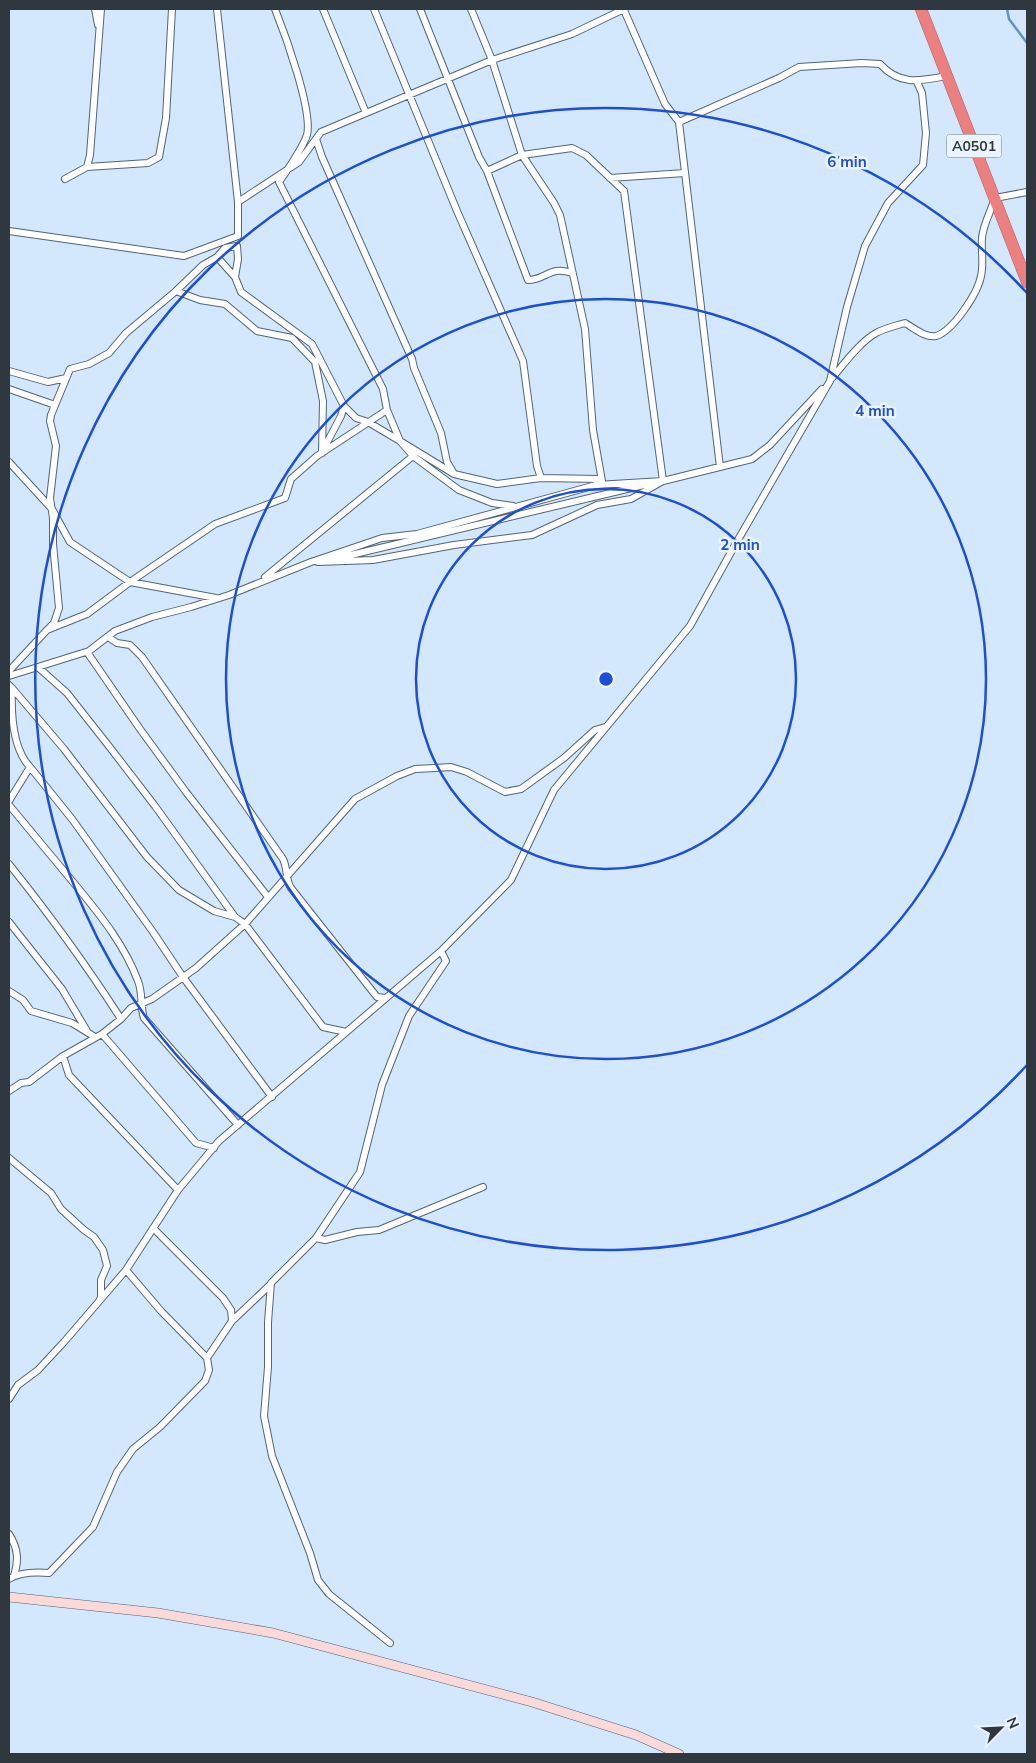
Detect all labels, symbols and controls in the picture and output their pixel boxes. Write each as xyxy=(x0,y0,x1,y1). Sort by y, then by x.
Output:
road number: A0501 xyxy=(946,134,1002,158)
text: 6 min xyxy=(827,152,867,171)
text: 4 min xyxy=(855,401,895,420)
text: 2 min xyxy=(720,535,760,554)
centre of rings xyxy=(597,670,615,688)
north arrow xyxy=(976,1703,1026,1753)
text: N xyxy=(1003,1714,1023,1731)

